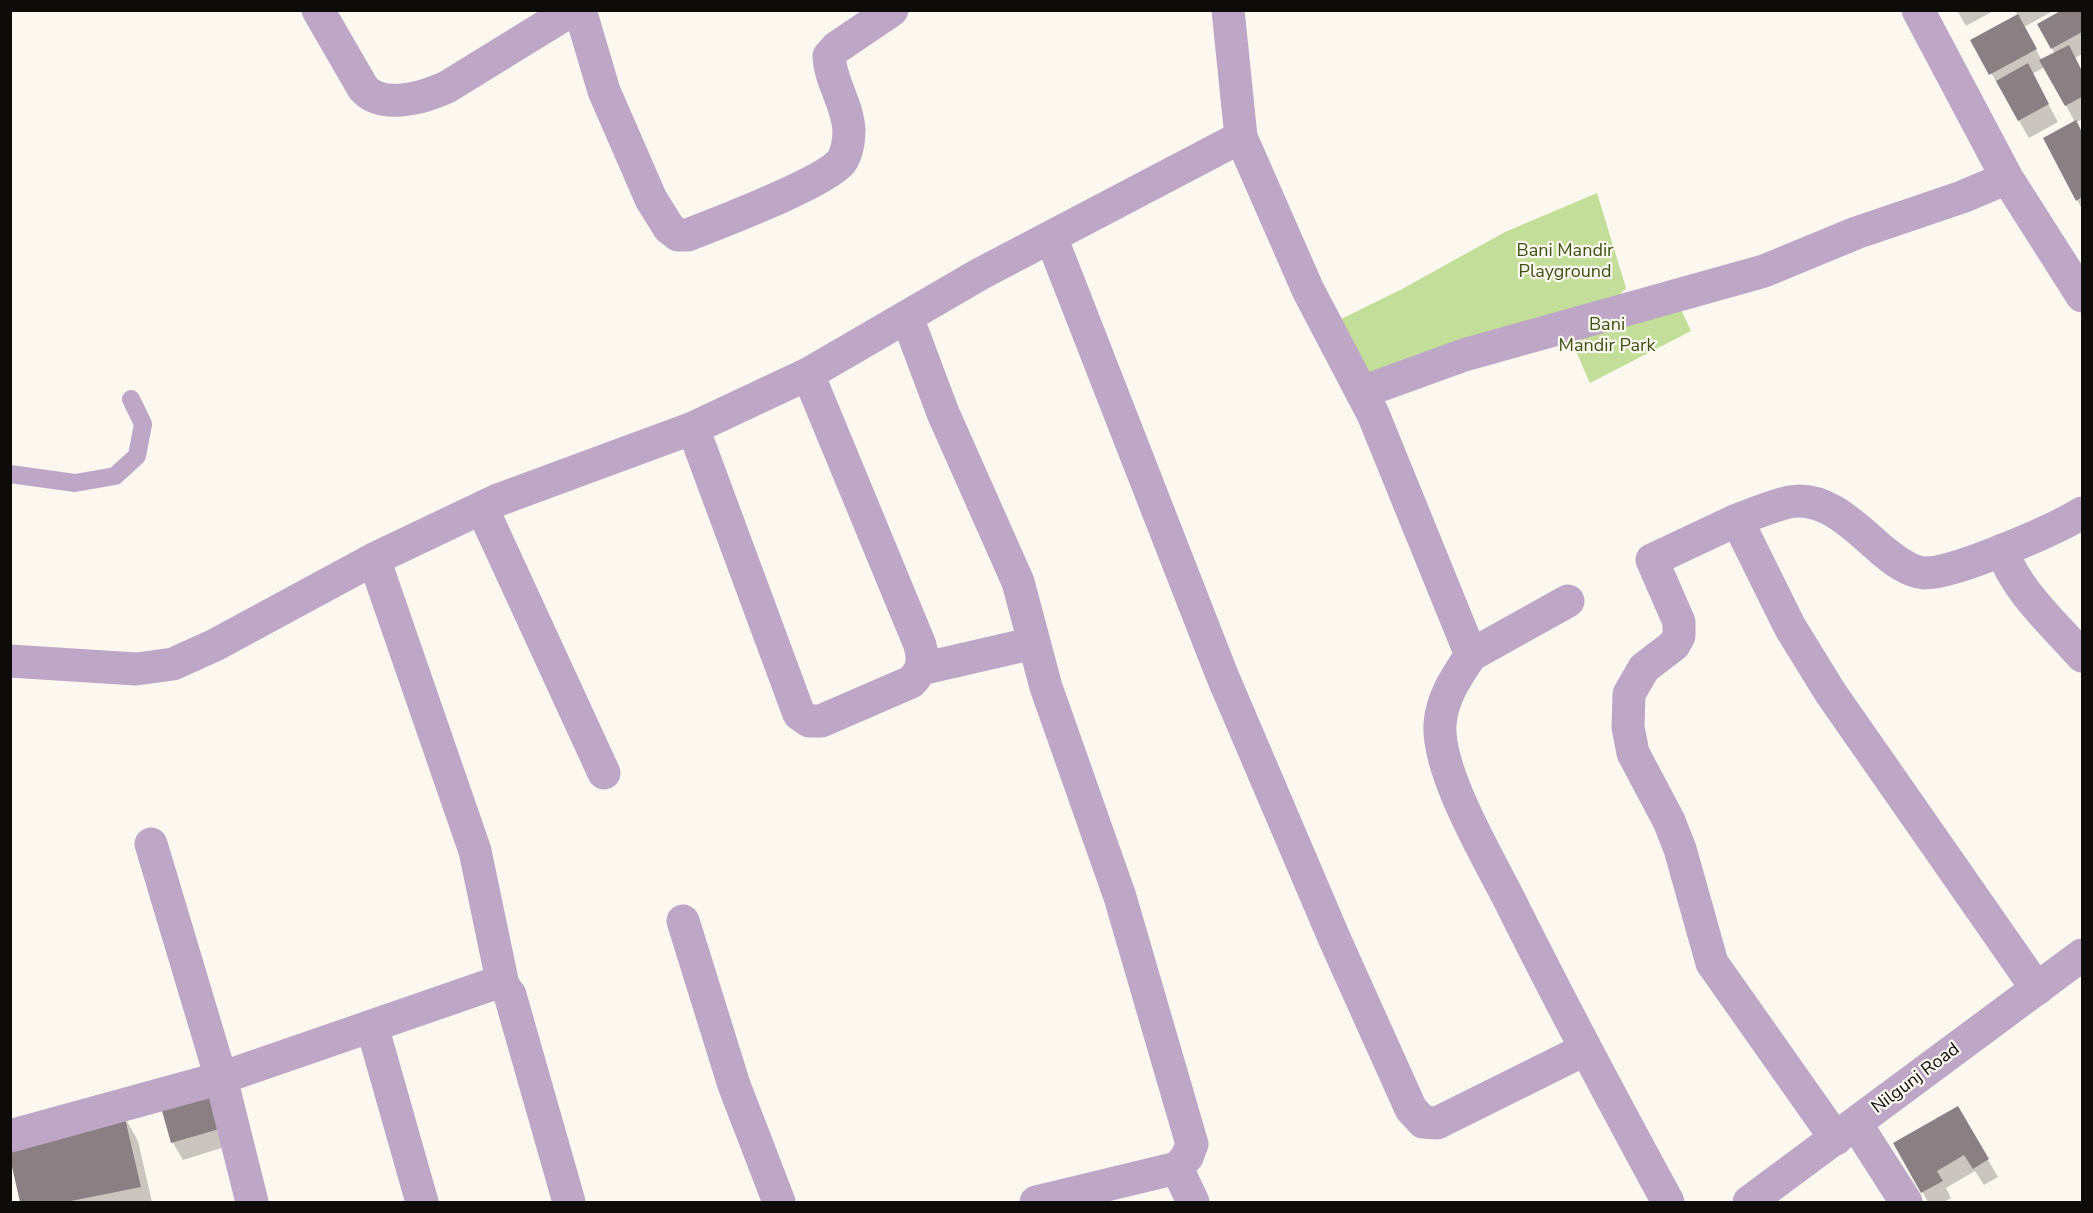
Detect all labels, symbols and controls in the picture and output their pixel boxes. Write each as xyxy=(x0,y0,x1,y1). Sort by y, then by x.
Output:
park label: Bani Mandir Playground xyxy=(1516,241,1614,284)
park label: Bani Mandir Park xyxy=(1559,315,1655,358)
street label: Nilgunj Road xyxy=(1868,1039,1964,1119)

